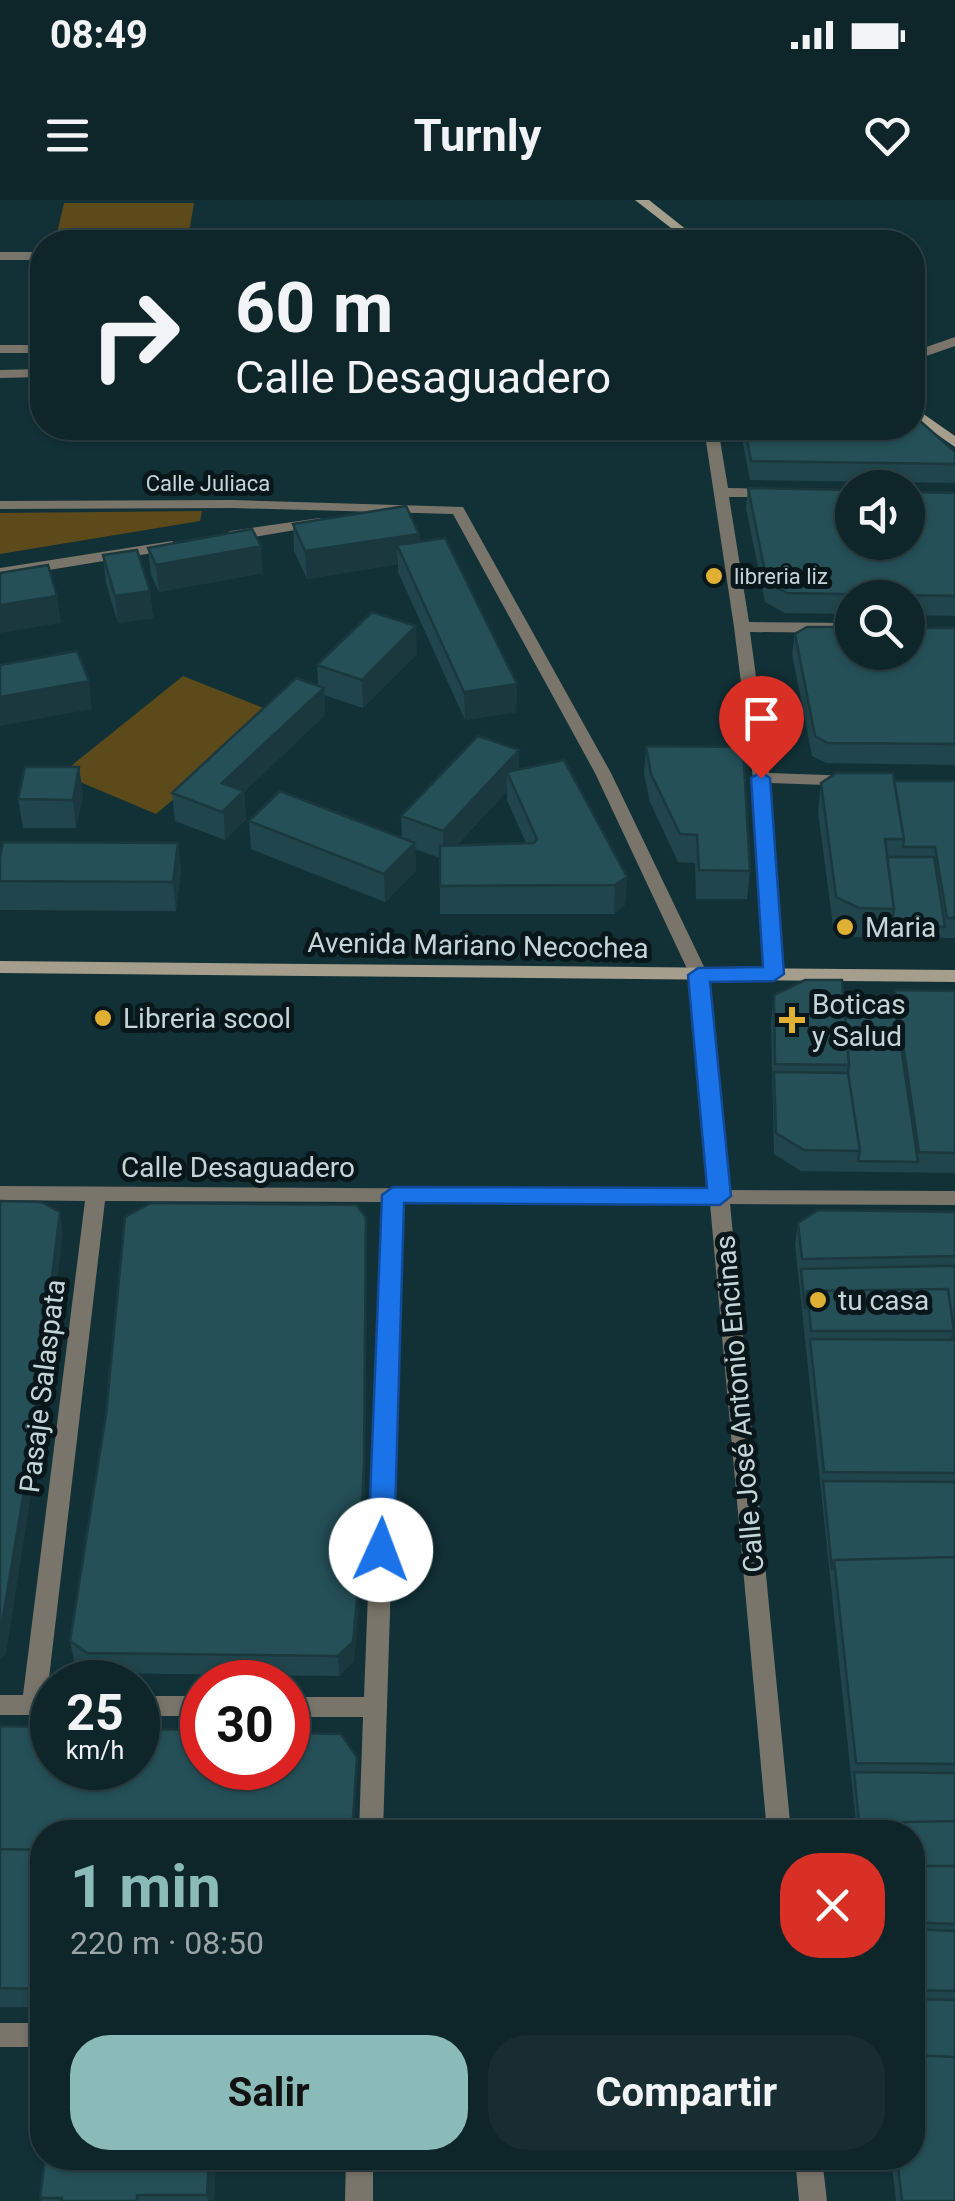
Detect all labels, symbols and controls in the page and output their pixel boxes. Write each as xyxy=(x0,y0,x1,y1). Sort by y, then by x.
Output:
text: 08:49 xyxy=(50,13,148,57)
icon: menu xyxy=(40,108,95,163)
icon: heart xyxy=(860,108,915,163)
text: Turnly xyxy=(414,109,541,162)
text: 60 m xyxy=(235,267,393,349)
icon: right xyxy=(70,270,200,400)
text: Calle Desaguadero xyxy=(235,351,611,404)
map controls xyxy=(835,470,925,670)
button: sound xyxy=(835,470,925,560)
street label: Calle Juliaca xyxy=(146,471,270,496)
place label: libreria liz xyxy=(734,564,828,589)
marker: libreria liz xyxy=(703,565,725,587)
button: search xyxy=(835,580,925,670)
pin xyxy=(719,676,804,779)
icon: arrive xyxy=(734,691,789,746)
place label: Maria xyxy=(865,911,936,944)
marker: Maria xyxy=(834,916,856,938)
street label: Avenida Mariano Necochea xyxy=(307,926,649,965)
place label: Boticas y Salud xyxy=(812,988,906,1053)
place label: Libreria scool xyxy=(123,1002,291,1035)
marker: Libreria scool xyxy=(92,1007,114,1029)
marker: Boticas y Salud xyxy=(781,1009,803,1031)
street label: Calle Desaguadero xyxy=(121,1151,355,1184)
street label: Calle José Antonio Encinas xyxy=(708,1234,771,1574)
street label: Pasaje Salaspata xyxy=(13,1278,72,1495)
place label: tu casa xyxy=(838,1284,929,1317)
marker: tu casa xyxy=(807,1289,829,1311)
position arrow xyxy=(329,1498,433,1602)
speed limit sign: 30 xyxy=(180,1660,310,1790)
text: 25 xyxy=(66,1684,124,1742)
text: km/h xyxy=(66,1736,124,1765)
text: 1 min xyxy=(70,1851,221,1922)
button: close xyxy=(780,1853,885,1958)
text: 220 m · 08:50 xyxy=(70,1924,264,1962)
button: Salir xyxy=(70,2035,468,2150)
button: Compartir xyxy=(488,2035,885,2150)

